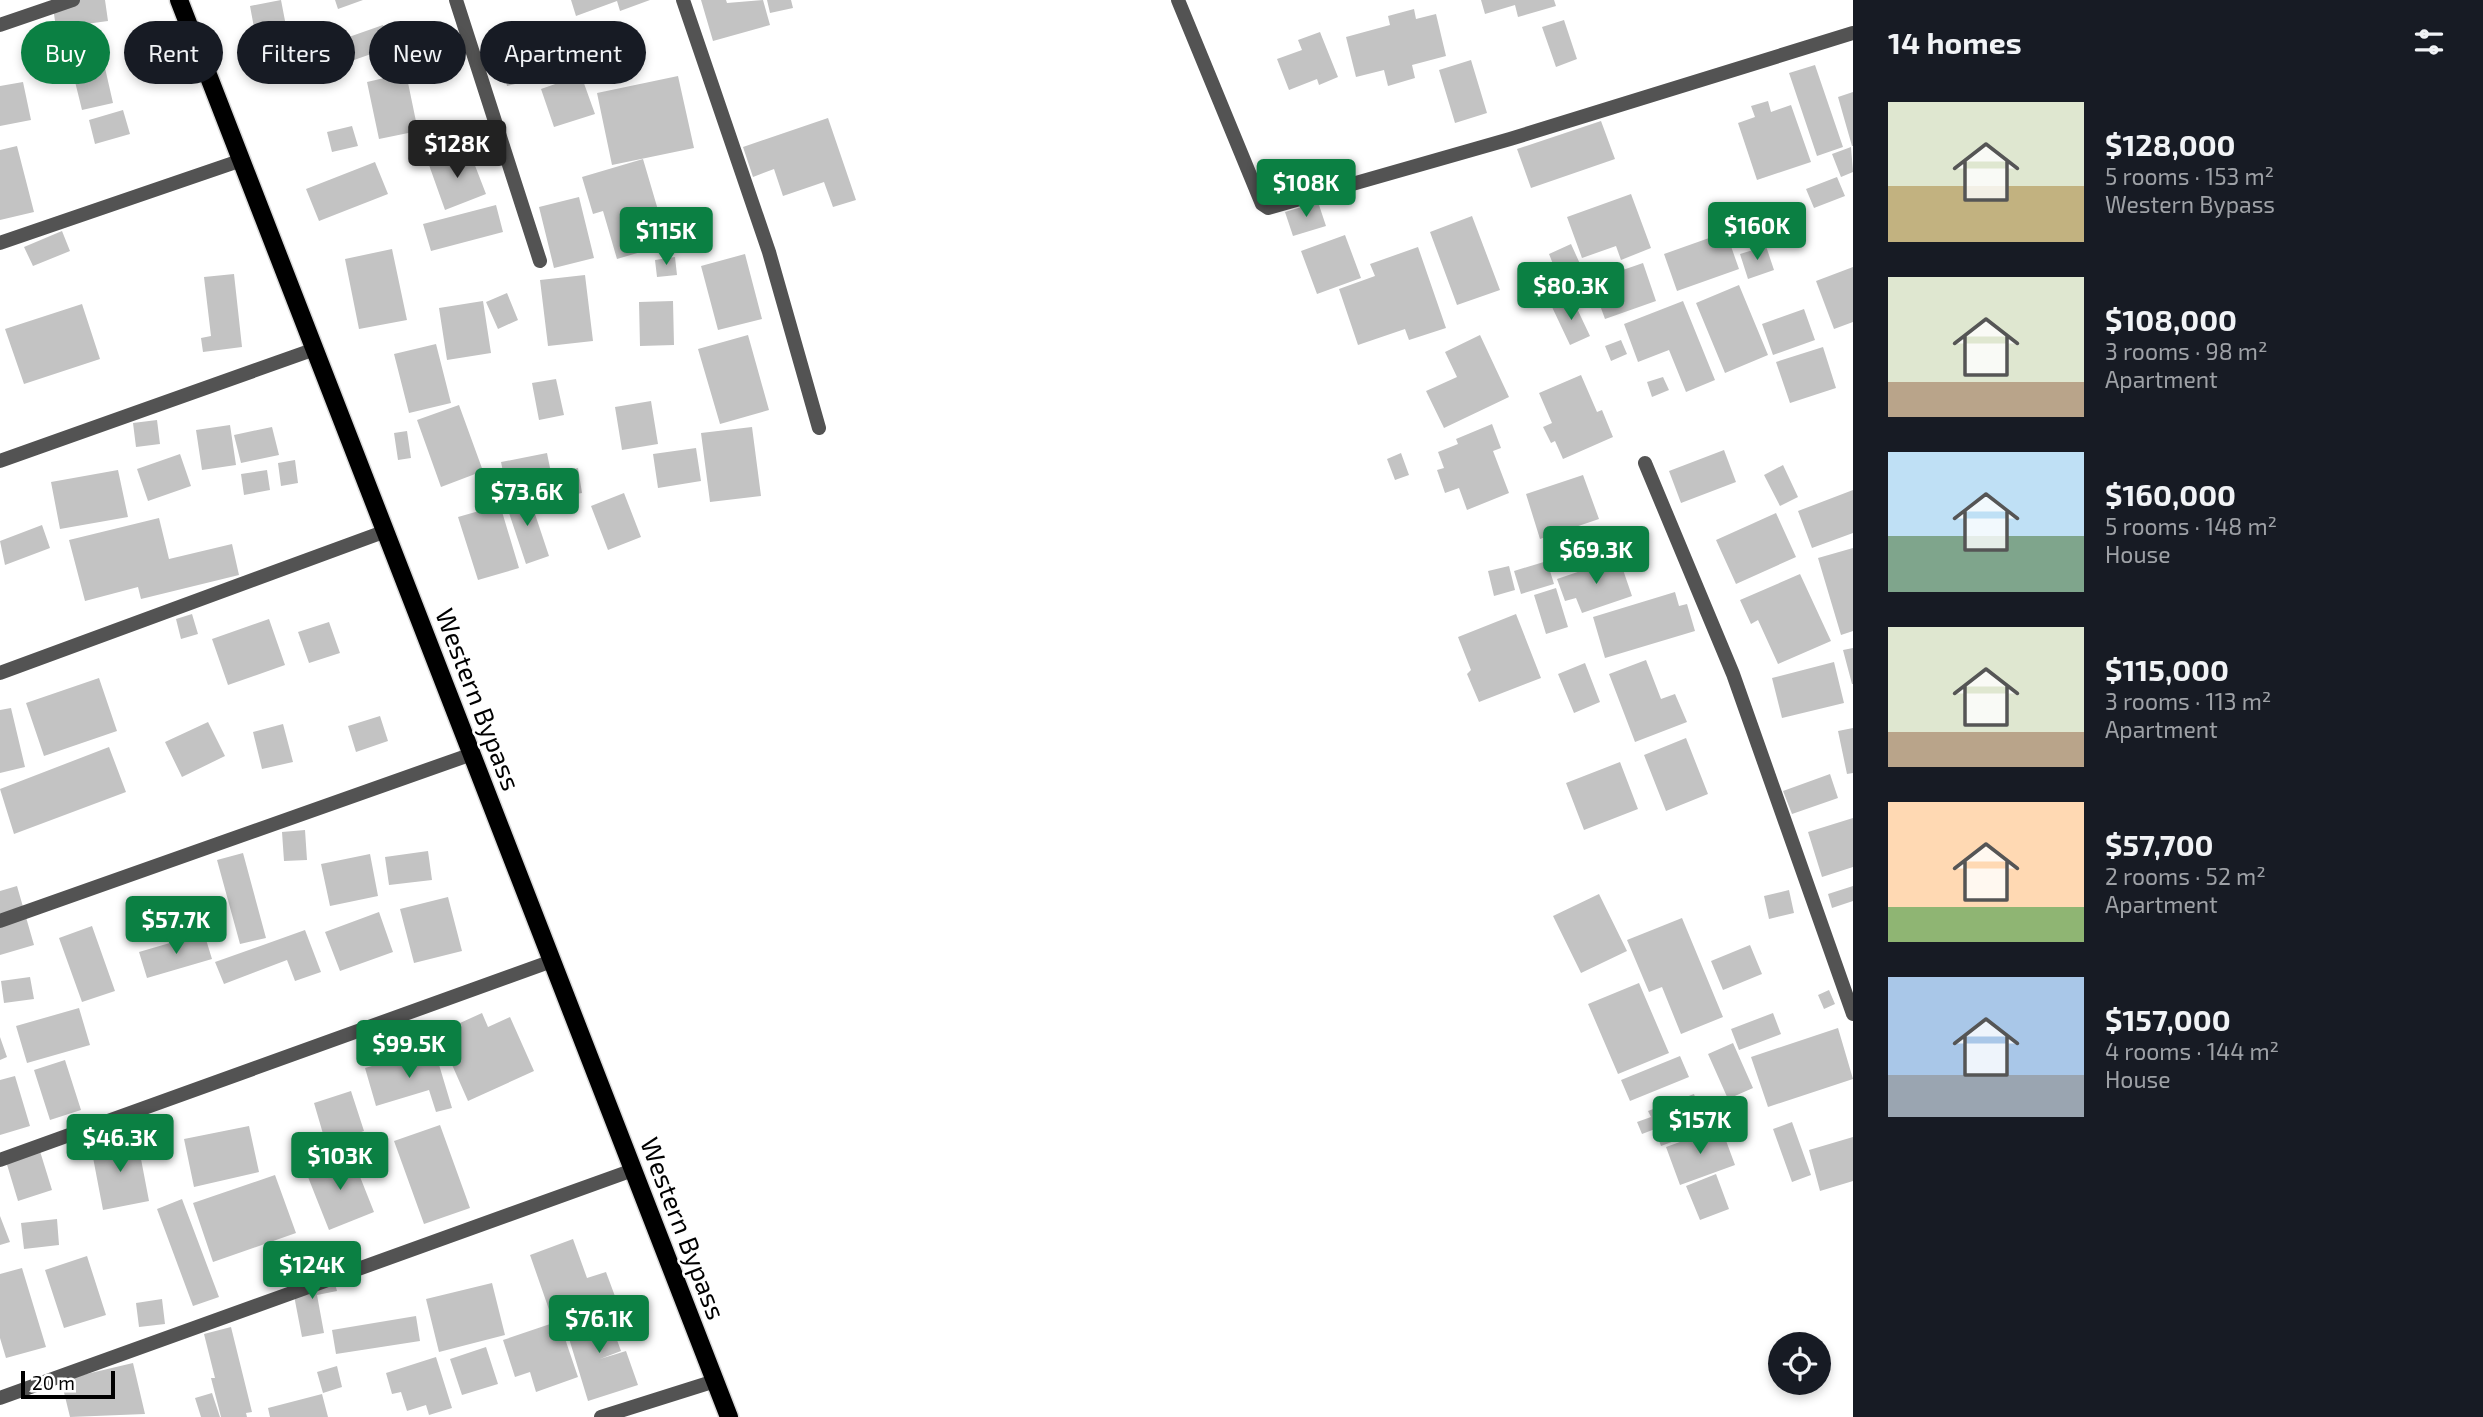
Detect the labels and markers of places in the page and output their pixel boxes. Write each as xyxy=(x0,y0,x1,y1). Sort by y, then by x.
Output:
pin: $128K xyxy=(408,120,506,180)
pin: $108K xyxy=(1257,160,1355,219)
pin: $160K xyxy=(1708,202,1806,262)
pin: $115K xyxy=(617,208,715,267)
pin: $80.3K xyxy=(1514,262,1628,322)
pin: $73.6K xyxy=(470,468,584,528)
pin: $69.3K xyxy=(1539,526,1653,586)
pin: $57.7K xyxy=(119,897,233,956)
pin: $99.5K xyxy=(352,1020,466,1080)
pin: $157K xyxy=(1651,1096,1749,1156)
pin: $46.3K xyxy=(63,1114,177,1174)
pin: $103K xyxy=(291,1132,389,1192)
pin: $124K xyxy=(263,1242,361,1301)
pin: $76.1K xyxy=(542,1296,656,1355)

